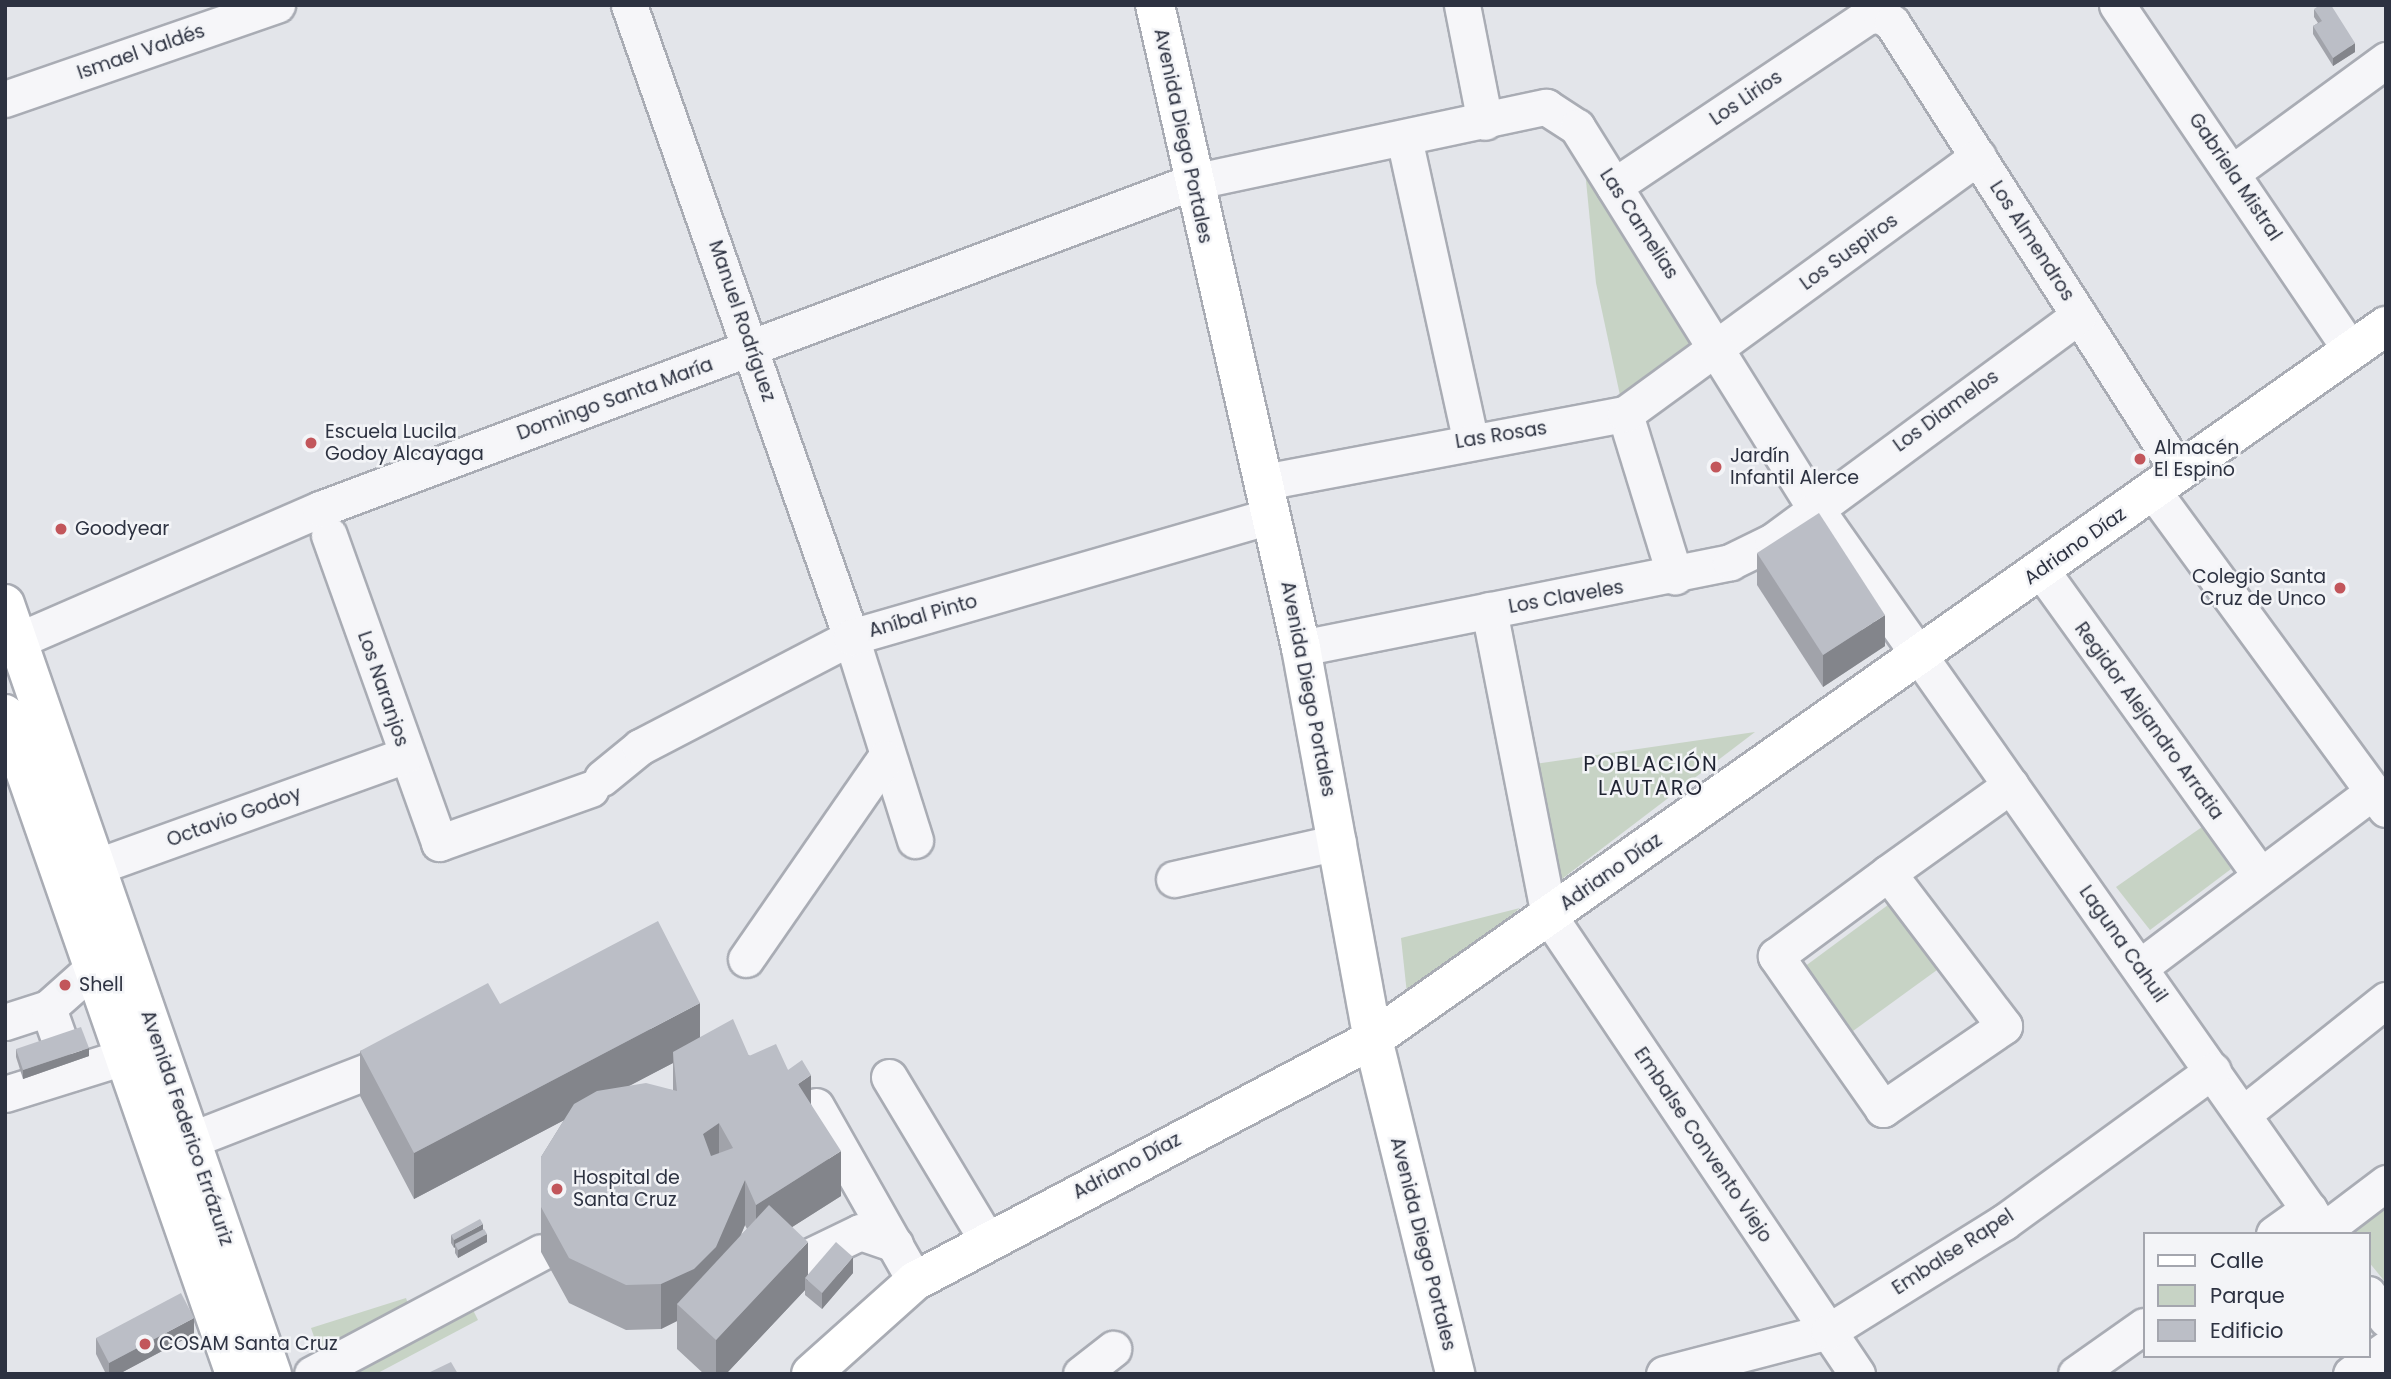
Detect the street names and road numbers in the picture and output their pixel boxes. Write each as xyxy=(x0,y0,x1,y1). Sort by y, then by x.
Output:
street label: Ismael Valdés xyxy=(74,19,208,85)
street label: Avenida Diego Portales xyxy=(1149,26,1217,246)
street label: Los Lirios xyxy=(1706,66,1786,130)
street label: Gabriela Mistral xyxy=(2184,109,2286,245)
street label: Las Camelias xyxy=(1595,165,1683,283)
street label: Los Almendros xyxy=(1985,177,2079,305)
street label: Los Suspiros xyxy=(1796,209,1902,295)
street label: Manuel Rodríguez xyxy=(704,237,780,405)
street label: Domingo Santa María xyxy=(514,353,716,445)
street label: Los Diamelos xyxy=(1889,365,2003,457)
street label: Las Rosas xyxy=(1454,417,1548,453)
street label: Adriano Díaz xyxy=(2020,502,2130,590)
street label: Los Claveles xyxy=(1507,576,1625,618)
street label: Avenida Diego Portales xyxy=(1276,579,1340,799)
street label: Aníbal Pinto xyxy=(866,590,980,642)
street label: Regidor Alejandro Arratia xyxy=(2070,618,2228,824)
street label: Los Naranjos xyxy=(353,628,413,750)
street label: Octavio Godoy xyxy=(164,782,304,852)
street label: Adriano Díaz xyxy=(1556,828,1666,916)
street label: Laguna Cahuil xyxy=(2074,881,2172,1007)
street label: Avenida Federico Errázuriz xyxy=(136,1007,238,1249)
street label: Embalse Convento Viejo xyxy=(1629,1043,1777,1247)
street label: Adriano Díaz xyxy=(1069,1128,1185,1204)
street label: Avenida Diego Portales xyxy=(1385,1135,1461,1353)
street label: Embalse Rapel xyxy=(1888,1204,2018,1300)

